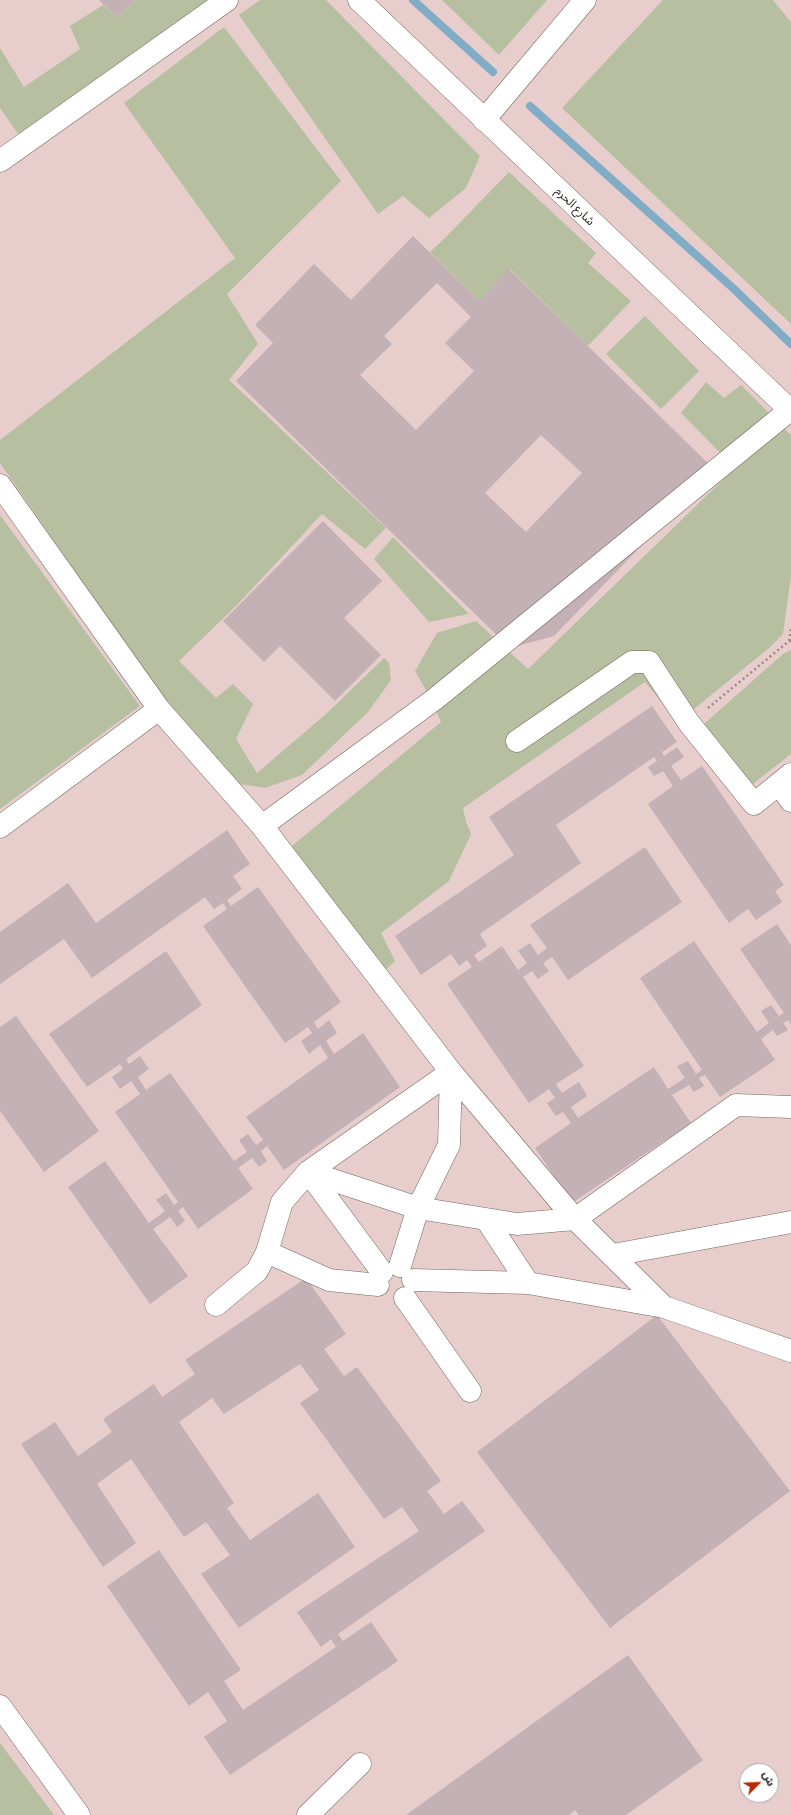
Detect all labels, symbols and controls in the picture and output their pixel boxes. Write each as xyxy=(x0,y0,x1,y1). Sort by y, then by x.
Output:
street label: شارع الحرم xyxy=(552,184,598,228)
north arrow xyxy=(739,1763,779,1803)
text: ش xyxy=(760,1769,779,1788)

